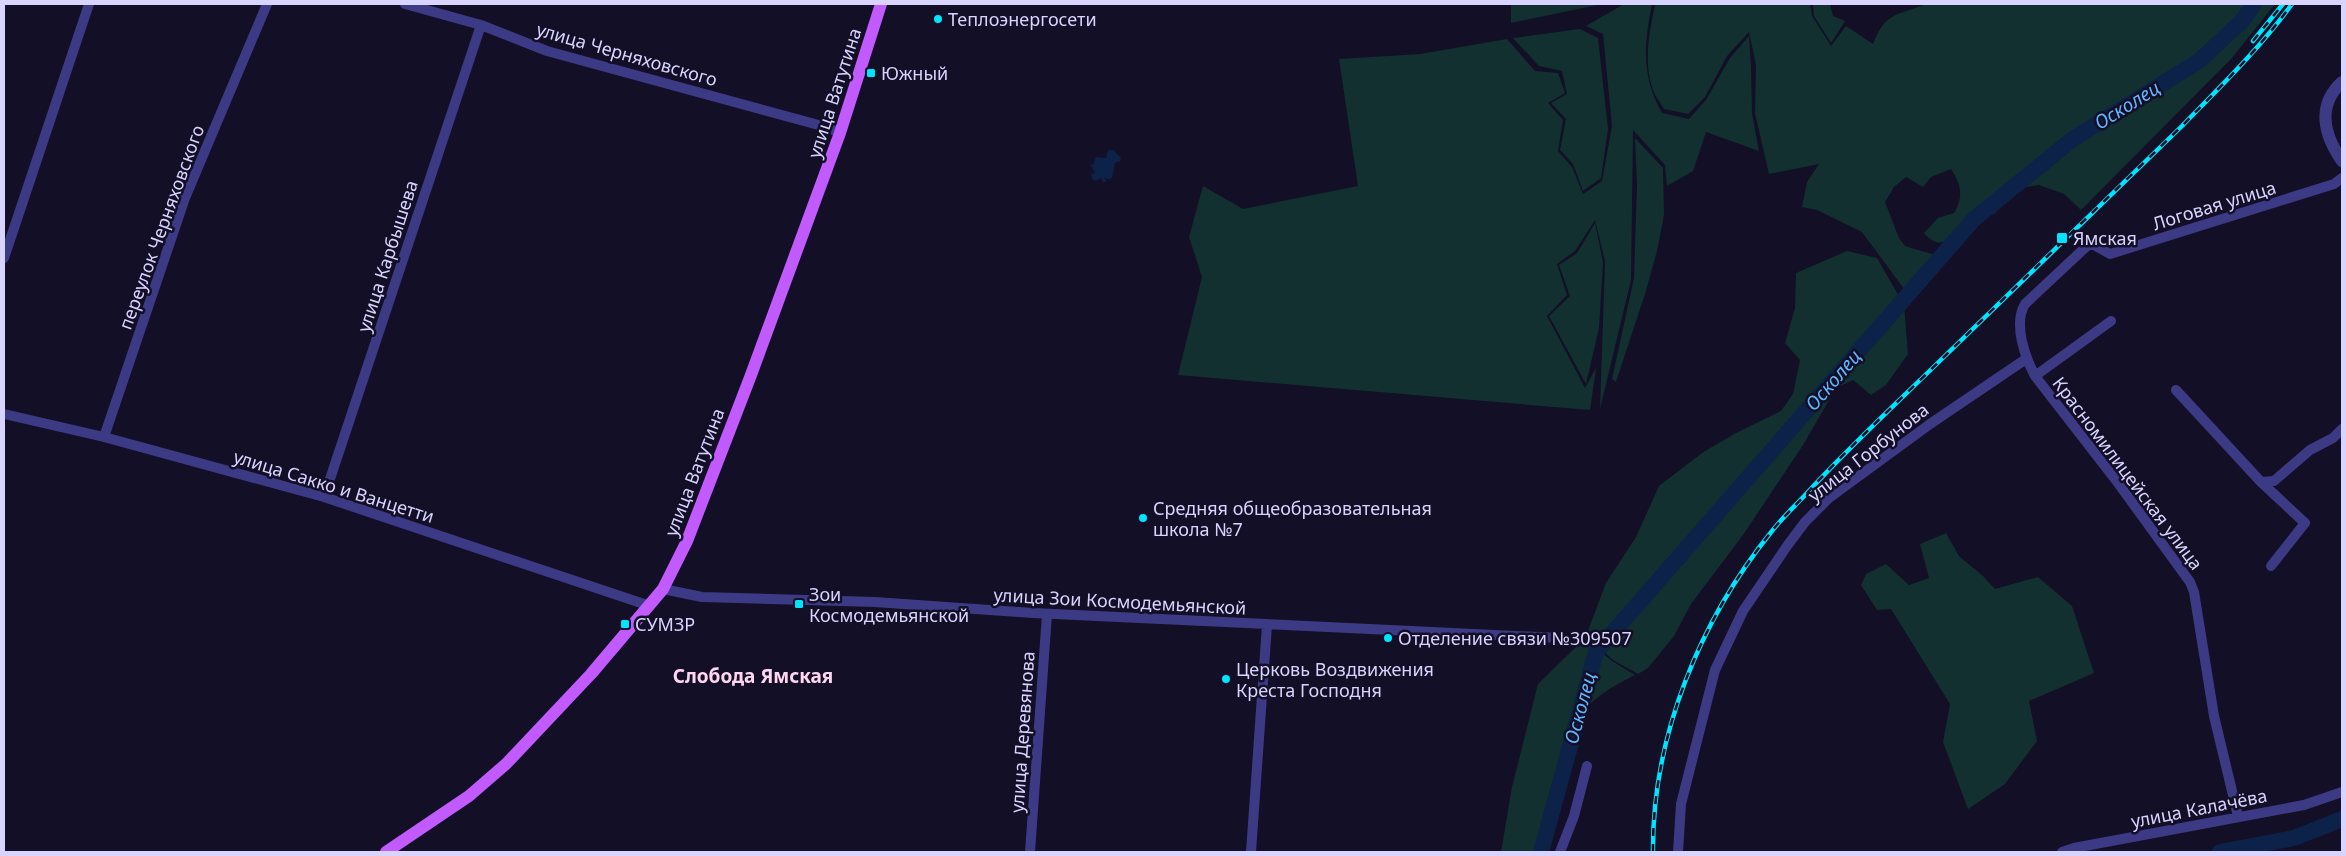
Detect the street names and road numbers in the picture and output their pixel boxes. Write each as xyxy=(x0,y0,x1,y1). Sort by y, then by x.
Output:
street label: улица Черняховского xyxy=(534,17,720,91)
street label: улица Ватутина xyxy=(802,25,866,161)
street label: переулок Черняховского xyxy=(113,121,209,333)
street label: Логовая улица xyxy=(2149,175,2279,235)
street label: улица Карбышева xyxy=(351,177,423,335)
street label: Красномилицейская улица xyxy=(2047,372,2209,574)
street label: улица Горбунова xyxy=(1803,397,1933,507)
street label: улица Ватутина xyxy=(659,405,729,539)
street label: улица Сакко и Ванцетти xyxy=(231,444,437,528)
street label: улица Зои Космодемьянской xyxy=(993,582,1247,620)
street label: улица Деревянова xyxy=(1004,650,1040,814)
street label: улица Калачёва xyxy=(2129,783,2269,833)

